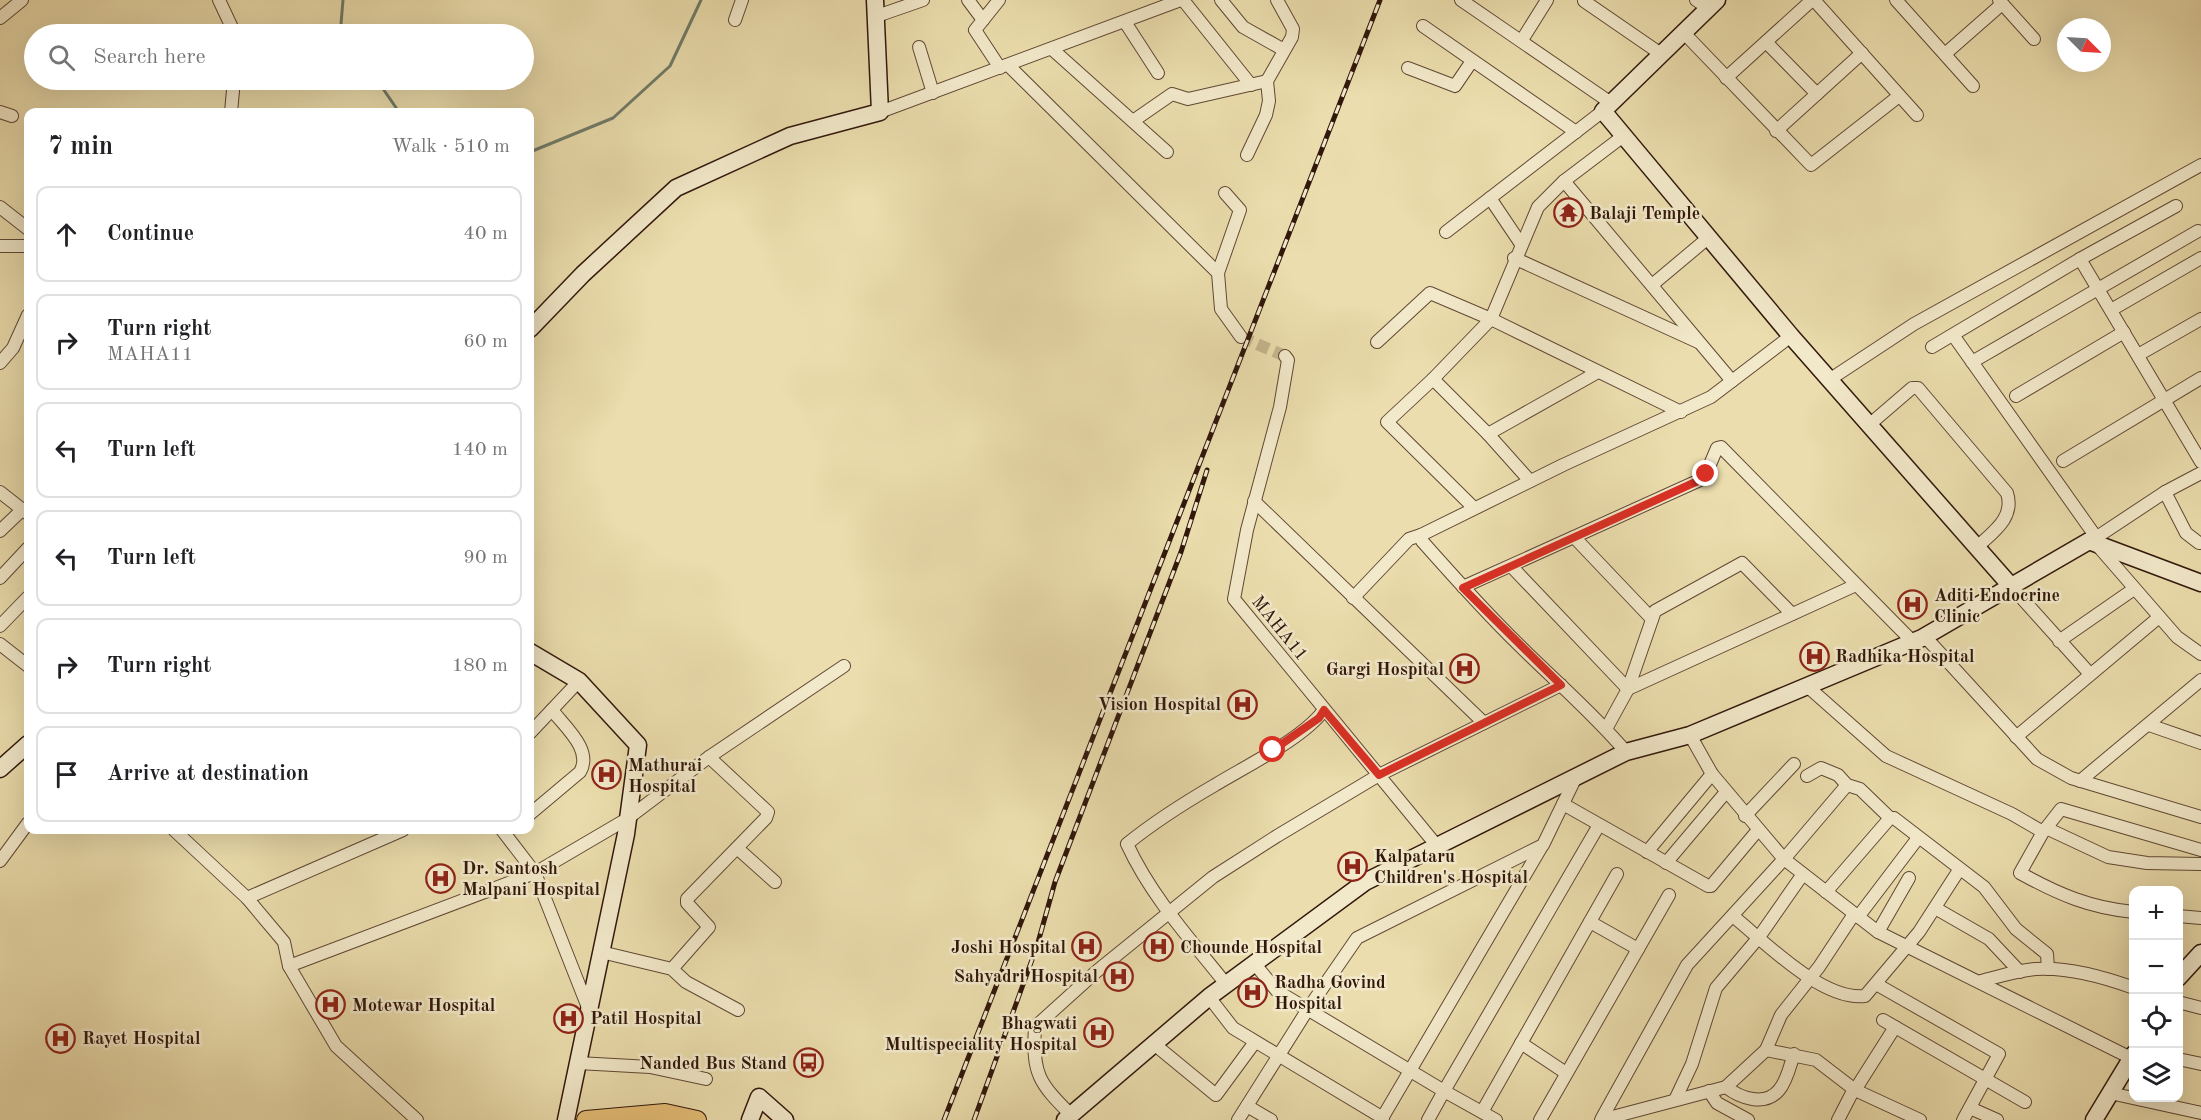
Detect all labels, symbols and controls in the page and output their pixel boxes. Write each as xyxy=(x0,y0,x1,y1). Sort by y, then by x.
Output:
north arrow xyxy=(2057,18,2111,72)
search box xyxy=(24,24,534,90)
icon: search xyxy=(45,41,78,74)
text: Search here xyxy=(93,46,206,68)
text: 7 min xyxy=(48,134,113,160)
text: Walk · 510 m xyxy=(391,137,510,157)
temple icon: Balaji Temple xyxy=(1552,197,1584,229)
place label: Balaji Temple xyxy=(1589,205,1700,223)
icon: ahead xyxy=(50,218,83,251)
text: Continue xyxy=(107,223,194,245)
text: 40 m xyxy=(463,224,508,244)
text: Turn right xyxy=(107,318,211,340)
icon: right xyxy=(50,326,83,359)
text: 60 m xyxy=(463,332,508,352)
text: MAHA11 xyxy=(107,345,193,365)
icon: left xyxy=(50,434,83,467)
text: Turn left xyxy=(107,439,196,461)
text: 140 m xyxy=(452,440,508,460)
route end xyxy=(1692,460,1718,486)
icon: left xyxy=(50,542,83,575)
text: Turn left xyxy=(107,547,196,569)
text: 90 m xyxy=(463,548,508,568)
place label: Aditi Endocrine Clinic xyxy=(1934,587,2060,626)
hospital icon: Aditi Endocrine Clinic xyxy=(1897,589,1929,621)
street label: MAHA11 xyxy=(1248,593,1311,664)
hospital icon: Radhika Hospital xyxy=(1798,640,1830,672)
place label: Radhika Hospital xyxy=(1835,648,1975,666)
icon: right xyxy=(50,650,83,683)
hospital icon: Gargi Hospital xyxy=(1449,653,1481,685)
text: Turn right xyxy=(107,655,211,677)
text: 180 m xyxy=(452,656,508,676)
place label: Gargi Hospital xyxy=(1326,661,1444,679)
hospital icon: Vision Hospital xyxy=(1226,688,1258,720)
place label: Vision Hospital xyxy=(1098,696,1221,714)
route start xyxy=(1259,736,1285,762)
place label: Mathurai Hospital xyxy=(628,757,702,796)
icon: arrive xyxy=(50,758,83,791)
hospital icon: Mathurai Hospital xyxy=(591,759,623,791)
text: Arrive at destination xyxy=(107,763,309,785)
place label: Kalpataru Children's Hospital xyxy=(1374,848,1528,887)
hospital icon: Kalpataru Children's Hospital xyxy=(1337,850,1369,882)
place label: Dr. Santosh Malpani Hospital xyxy=(462,860,600,899)
hospital icon: Dr. Santosh Malpani Hospital xyxy=(425,862,457,894)
map controls xyxy=(2129,886,2183,1102)
button: + xyxy=(2129,886,2183,940)
hospital icon: Joshi Hospital xyxy=(1071,931,1103,963)
hospital icon: Chounde Hospital xyxy=(1143,931,1175,963)
place label: Joshi Hospital xyxy=(951,939,1066,957)
place label: Chounde Hospital xyxy=(1180,939,1323,957)
button: − xyxy=(2129,940,2183,994)
hospital icon: Sahyadri Hospital xyxy=(1103,960,1135,992)
place label: Sahyadri Hospital xyxy=(954,968,1098,986)
place label: Radha Govind Hospital xyxy=(1274,974,1386,1013)
hospital icon: Radha Govind Hospital xyxy=(1237,976,1269,1008)
hospital icon: Motewar Hospital xyxy=(315,989,347,1021)
button: locate xyxy=(2129,994,2183,1048)
place label: Motewar Hospital xyxy=(352,997,496,1015)
hospital icon: Patil Hospital xyxy=(553,1002,585,1034)
place label: Patil Hospital xyxy=(590,1010,702,1028)
place label: Bhagwati Multispeciality Hospital xyxy=(885,1015,1077,1054)
hospital icon: Bhagwati Multispeciality Hospital xyxy=(1082,1017,1114,1049)
hospital icon: Rayet Hospital xyxy=(45,1022,77,1054)
place label: Rayet Hospital xyxy=(82,1030,201,1048)
bus stop icon: Nanded Bus Stand xyxy=(792,1047,824,1079)
button: layers xyxy=(2129,1048,2183,1102)
place label: Nanded Bus Stand xyxy=(639,1055,787,1073)

